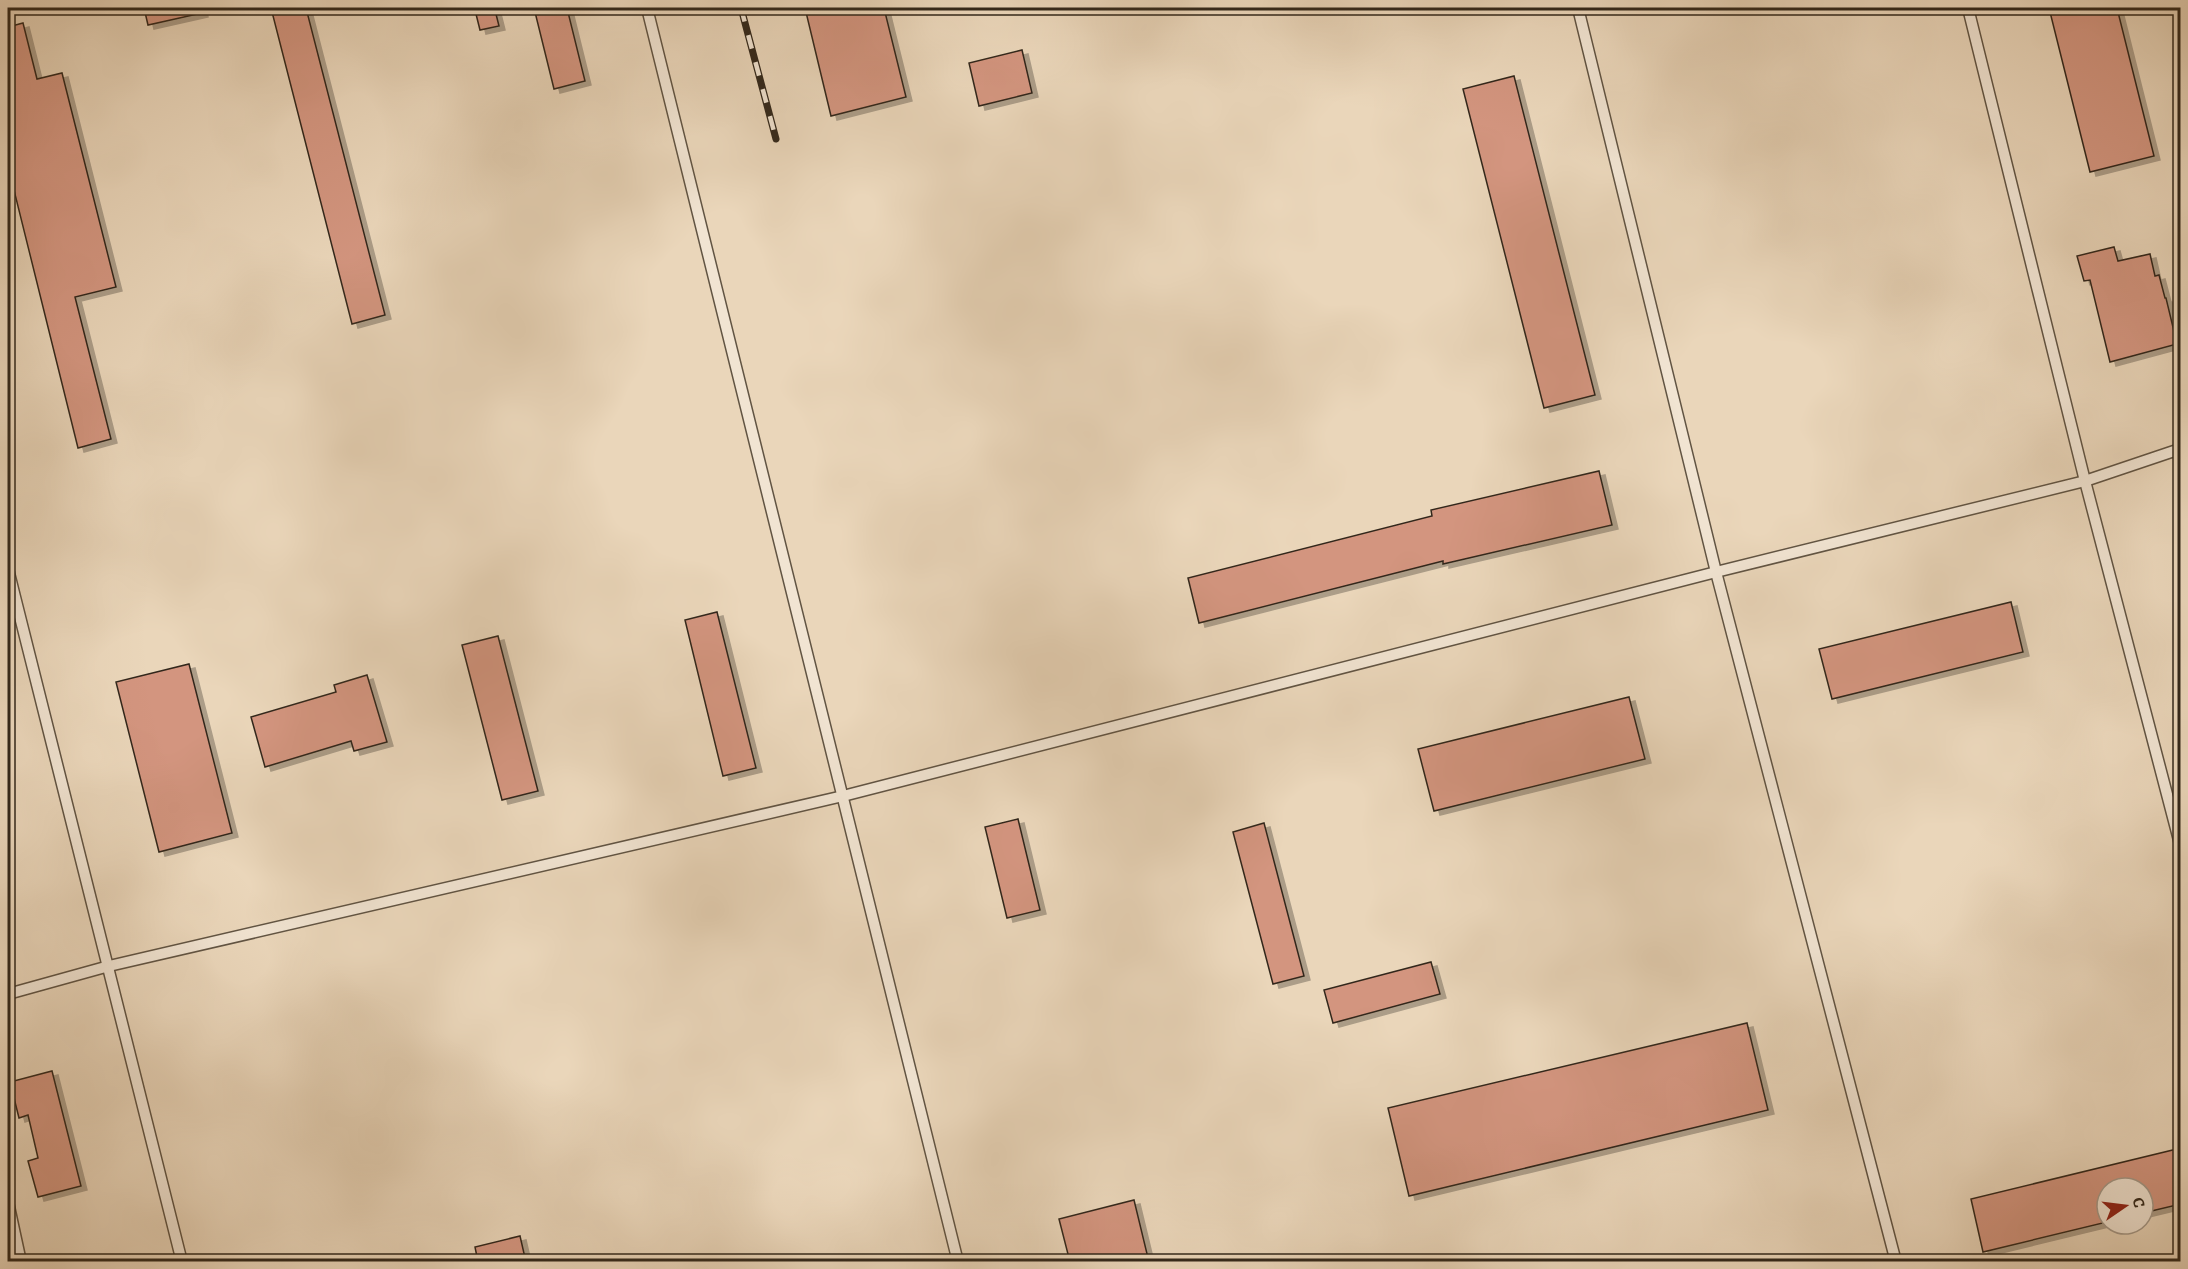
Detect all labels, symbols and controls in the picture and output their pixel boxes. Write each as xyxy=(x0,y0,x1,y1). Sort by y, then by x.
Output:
north arrow xyxy=(2095,1176,2155,1236)
text: С xyxy=(2127,1195,2150,1210)

